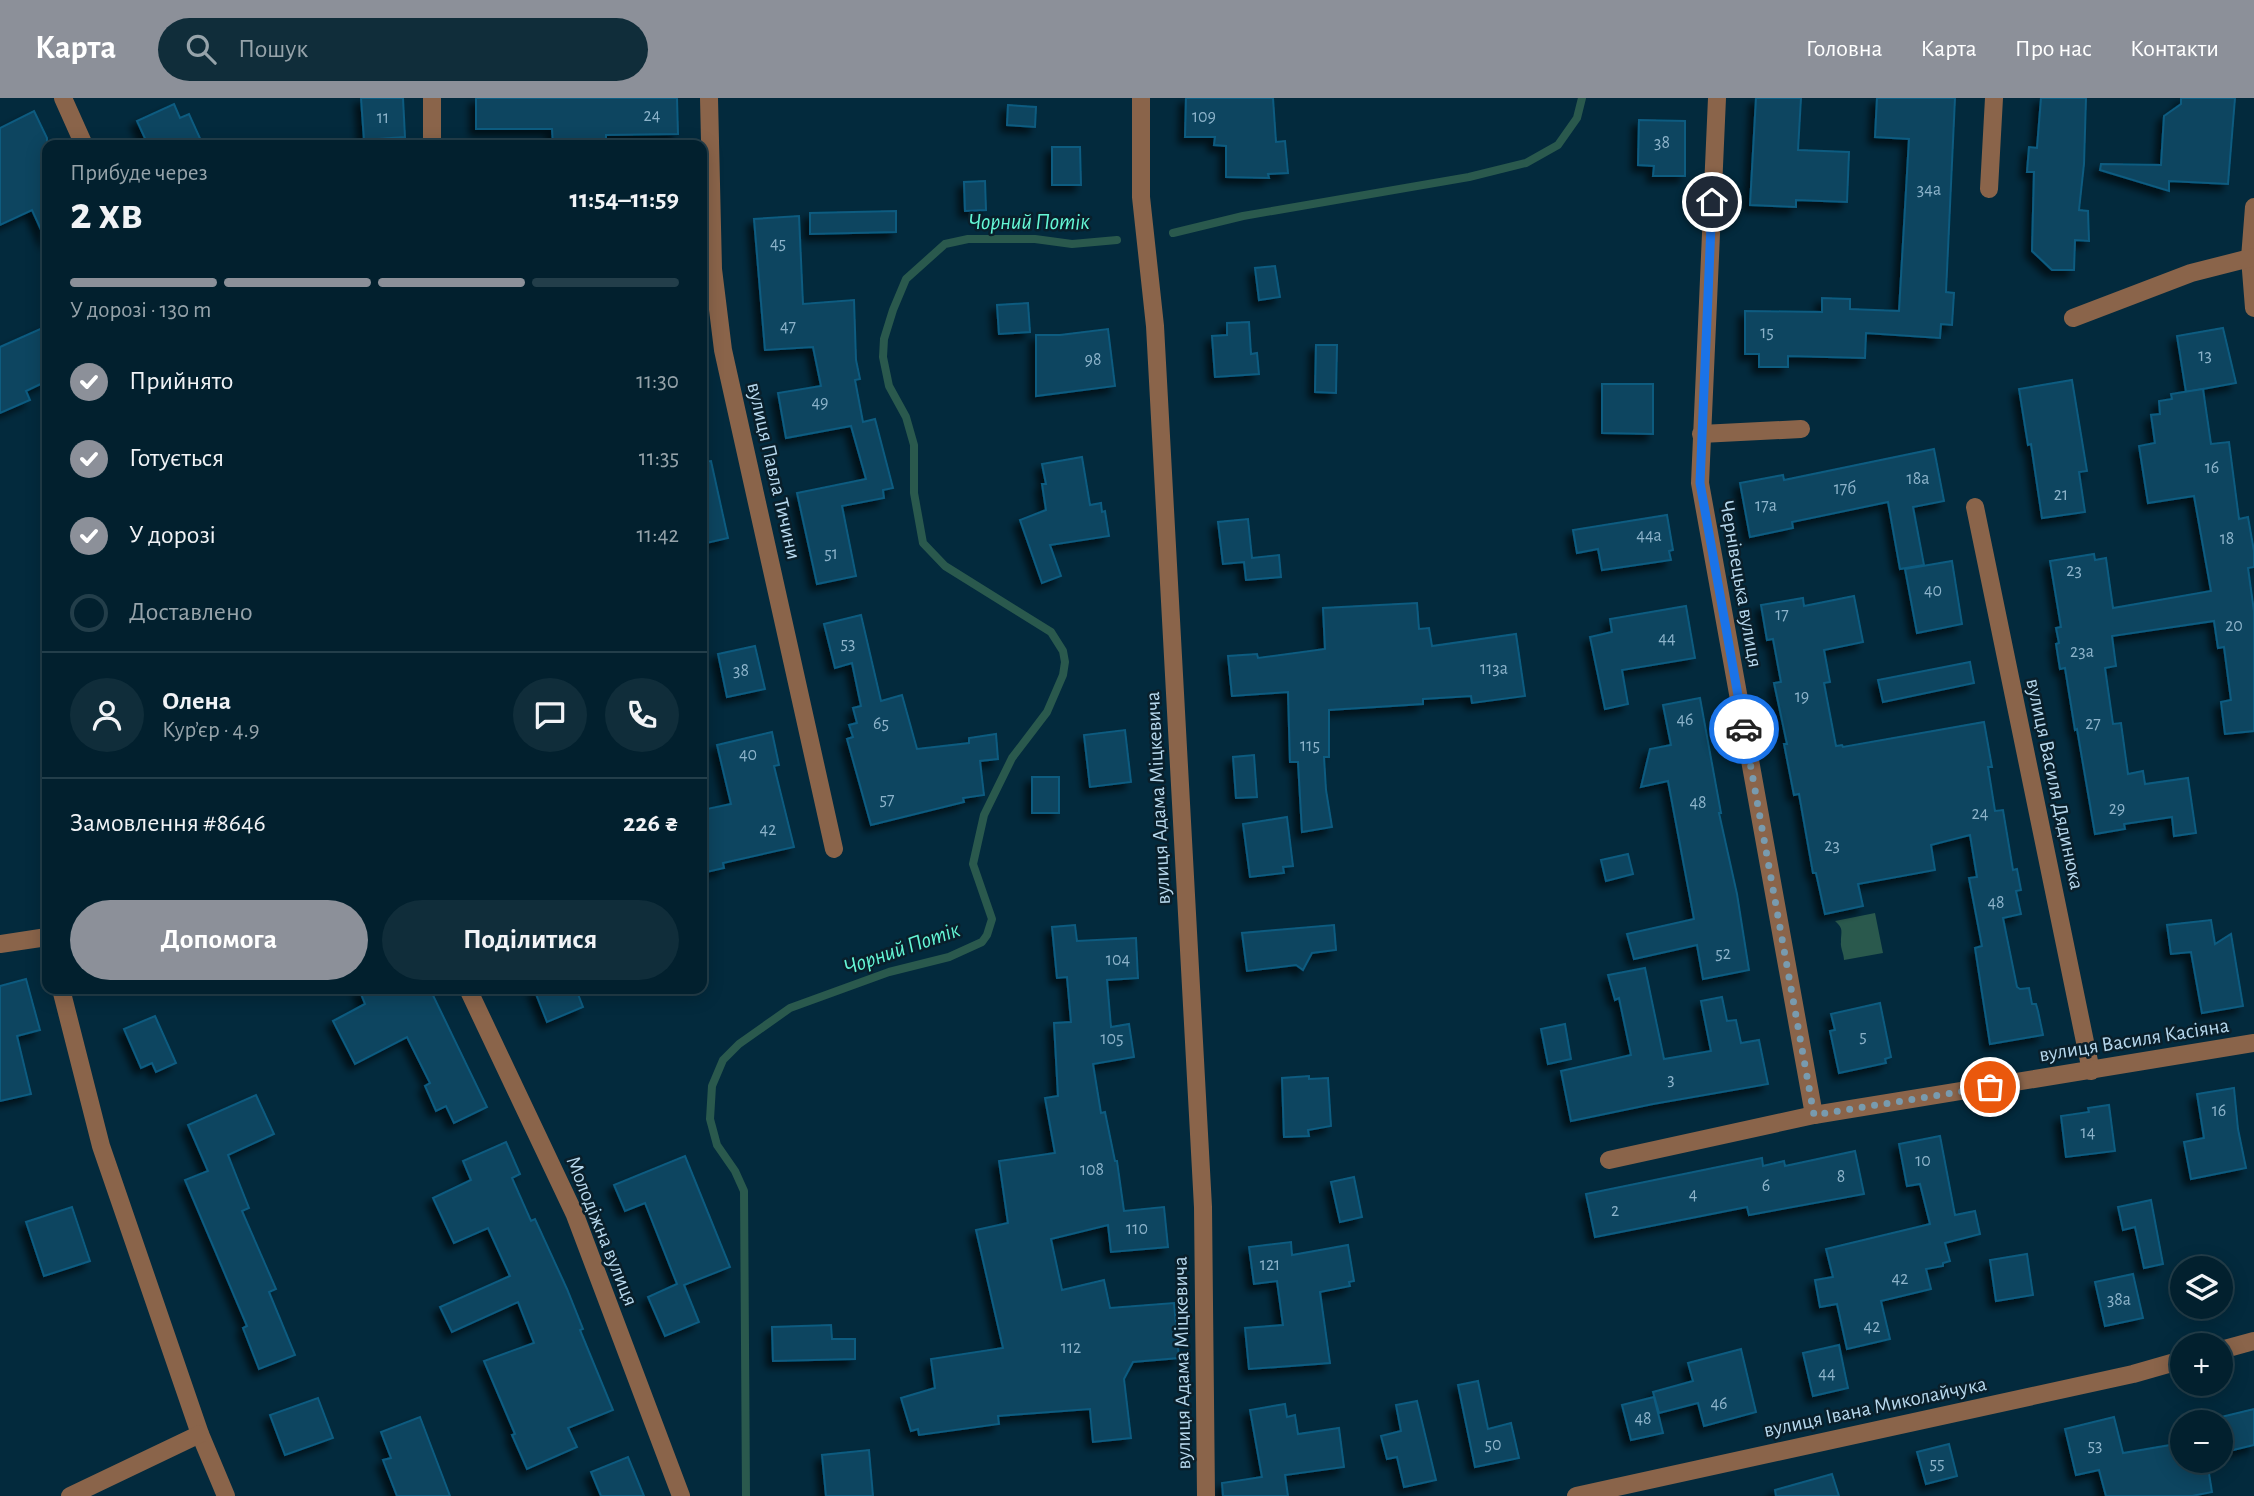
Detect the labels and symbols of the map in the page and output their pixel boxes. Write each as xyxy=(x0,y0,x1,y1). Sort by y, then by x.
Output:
house number: 24 xyxy=(644,107,661,125)
house number: 109 xyxy=(1192,108,1216,126)
house number: 11 xyxy=(377,109,389,127)
house number: 38 xyxy=(1654,134,1670,152)
pin xyxy=(1682,172,1742,232)
house number: 34а xyxy=(1917,181,1941,199)
water label: Чорний Потік xyxy=(968,211,1090,234)
house number: 45 xyxy=(770,235,786,253)
house number: 47 xyxy=(780,318,796,336)
house number: 15 xyxy=(1760,324,1774,342)
house number: 13 xyxy=(2198,347,2212,365)
house number: 98 xyxy=(1085,351,1102,369)
street label: вулиця Павла Тичини xyxy=(743,380,805,562)
house number: 49 xyxy=(811,394,829,412)
house number: 16 xyxy=(2205,459,2219,477)
house number: 18а xyxy=(1907,470,1929,488)
house number: 17б xyxy=(1834,479,1856,498)
house number: 21 xyxy=(2054,486,2068,504)
house number: 17а xyxy=(1755,497,1777,515)
street label: Чернівецька вулиця xyxy=(1716,499,1766,669)
house number: 44а xyxy=(1636,527,1662,545)
house number: 18 xyxy=(2220,530,2234,548)
house number: 51 xyxy=(824,545,838,563)
house number: 23 xyxy=(2066,562,2082,580)
house number: 40 xyxy=(1924,582,1942,600)
house number: 17 xyxy=(1775,606,1789,624)
house number: 20 xyxy=(2225,617,2243,635)
house number: 44 xyxy=(1658,630,1676,648)
house number: 53 xyxy=(841,635,855,653)
house number: 23а xyxy=(2070,643,2094,661)
house number: 113а xyxy=(1480,660,1508,678)
house number: 38 xyxy=(733,662,749,680)
street label: вулиця Василя Дядинюка xyxy=(2022,677,2088,892)
house number: 19 xyxy=(1795,688,1809,706)
street label: вулиця Адама Міцкевича xyxy=(1142,690,1174,905)
courier xyxy=(1709,694,1779,764)
house number: 46 xyxy=(1676,711,1694,729)
house number: 65 xyxy=(873,715,889,733)
house number: 27 xyxy=(2085,715,2101,733)
house number: 115 xyxy=(1300,737,1320,755)
house number: 40 xyxy=(739,746,757,764)
house number: 57 xyxy=(879,791,895,809)
house number: 48 xyxy=(1689,794,1707,812)
house number: 29 xyxy=(2109,800,2125,818)
house number: 24 xyxy=(1972,805,1989,823)
house number: 42 xyxy=(760,821,776,839)
house number: 23 xyxy=(1824,837,1840,855)
house number: 48 xyxy=(1987,894,2005,912)
water label: Чорний Потік xyxy=(841,918,964,980)
house number: 52 xyxy=(1715,945,1731,963)
house number: 104 xyxy=(1106,951,1131,969)
street label: вулиця Василя Касіяна xyxy=(2038,1015,2231,1065)
house number: 5 xyxy=(1859,1028,1867,1046)
house number: 105 xyxy=(1100,1030,1124,1048)
pin xyxy=(1960,1057,2020,1117)
house number: 3 xyxy=(1667,1071,1675,1089)
house number: 16 xyxy=(2212,1102,2226,1120)
house number: 14 xyxy=(2081,1124,2096,1142)
house number: 10 xyxy=(1915,1152,1931,1170)
street label: Молодіжна вулиця xyxy=(562,1153,642,1309)
house number: 108 xyxy=(1080,1161,1104,1179)
house number: 8 xyxy=(1837,1168,1845,1186)
house number: 6 xyxy=(1762,1177,1770,1195)
house number: 4 xyxy=(1689,1186,1698,1204)
house number: 2 xyxy=(1611,1202,1619,1220)
house number: 110 xyxy=(1126,1220,1148,1238)
street label: вулиця Адама Міцкевича xyxy=(1170,1256,1194,1470)
house number: 121 xyxy=(1260,1256,1280,1274)
house number: 42 xyxy=(1892,1270,1908,1288)
house number: 38а xyxy=(2107,1291,2131,1309)
house number: 42 xyxy=(1864,1318,1880,1336)
house number: 112 xyxy=(1061,1339,1081,1357)
house number: 44 xyxy=(1818,1365,1836,1383)
street label: вулиця Івана Миколайчука xyxy=(1762,1373,1989,1441)
house number: 46 xyxy=(1710,1395,1728,1413)
house number: 48 xyxy=(1634,1410,1652,1428)
house number: 50 xyxy=(1484,1436,1502,1454)
house number: 53 xyxy=(2088,1437,2102,1455)
house number: 55 xyxy=(1929,1455,1945,1473)

